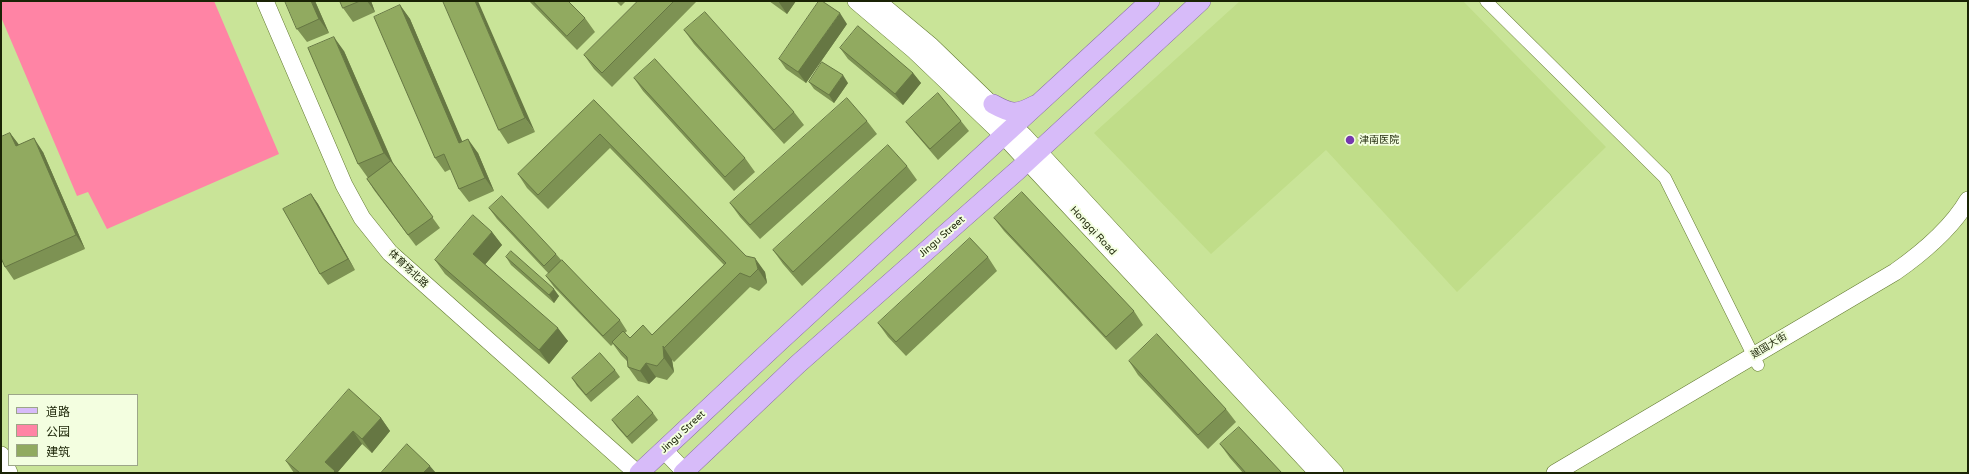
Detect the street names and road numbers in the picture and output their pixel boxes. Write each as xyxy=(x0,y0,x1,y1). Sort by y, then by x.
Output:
street label: Hongqi Road xyxy=(1067,204,1119,258)
street label: Jingu Street xyxy=(917,214,967,260)
street label: 体育场北路 xyxy=(386,248,430,290)
street label: 建国大街 xyxy=(1749,331,1789,361)
street label: Jingu Street xyxy=(658,408,708,456)

